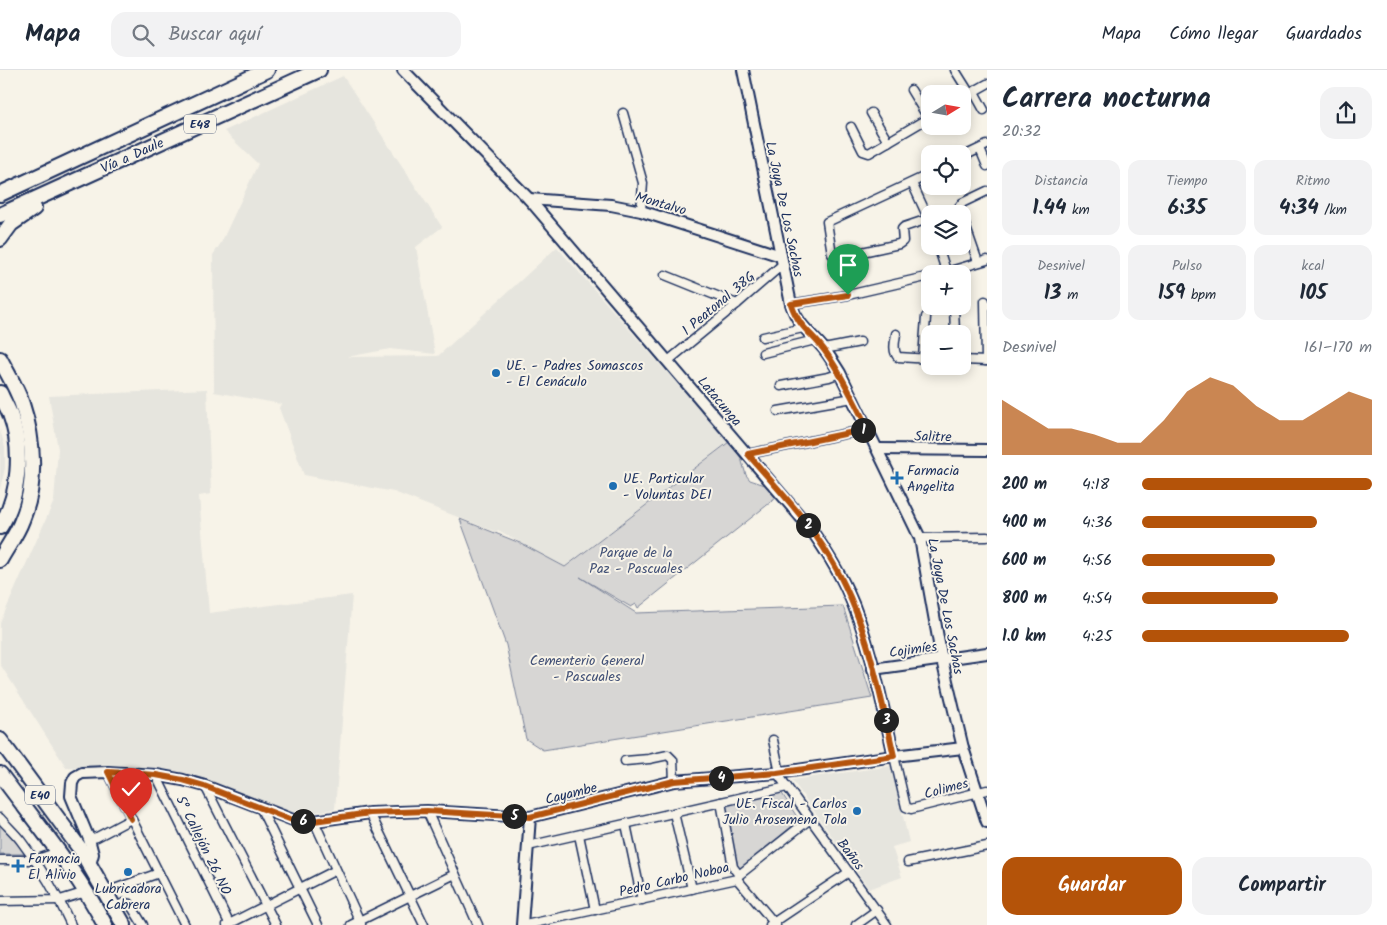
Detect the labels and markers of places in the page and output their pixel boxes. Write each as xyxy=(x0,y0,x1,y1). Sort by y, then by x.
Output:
pin xyxy=(827,244,869,295)
place label: UE. - Padres Somascos - El Cenáculo xyxy=(506,355,643,393)
marker: UE. - Padres Somascos - El Cenáculo xyxy=(490,367,502,379)
pin: 1 xyxy=(850,418,876,442)
place label: Farmacia Angelita xyxy=(907,460,959,498)
place label: UE. Particular - Voluntas DEI xyxy=(623,468,712,506)
marker: Farmacia Angelita xyxy=(891,472,903,484)
marker: UE. Particular - Voluntas DEI xyxy=(607,480,619,492)
pin: 2 xyxy=(796,512,820,538)
pin: 3 xyxy=(874,708,898,732)
pin: 4 xyxy=(708,766,734,790)
pin xyxy=(110,768,152,819)
place label: UE. Fiscal - Carlos Julio Arosemena Tola xyxy=(722,793,847,831)
pin: 5 xyxy=(502,804,526,828)
marker: UE. Fiscal - Carlos Julio Arosemena Tola xyxy=(851,805,863,817)
pin: 6 xyxy=(290,808,316,834)
place label: Farmacia El Alivio xyxy=(28,848,80,886)
marker: Farmacia El Alivio xyxy=(12,860,24,872)
marker: Lubricadora Cabrera xyxy=(122,866,134,878)
place label: Lubricadora Cabrera xyxy=(94,878,162,916)

